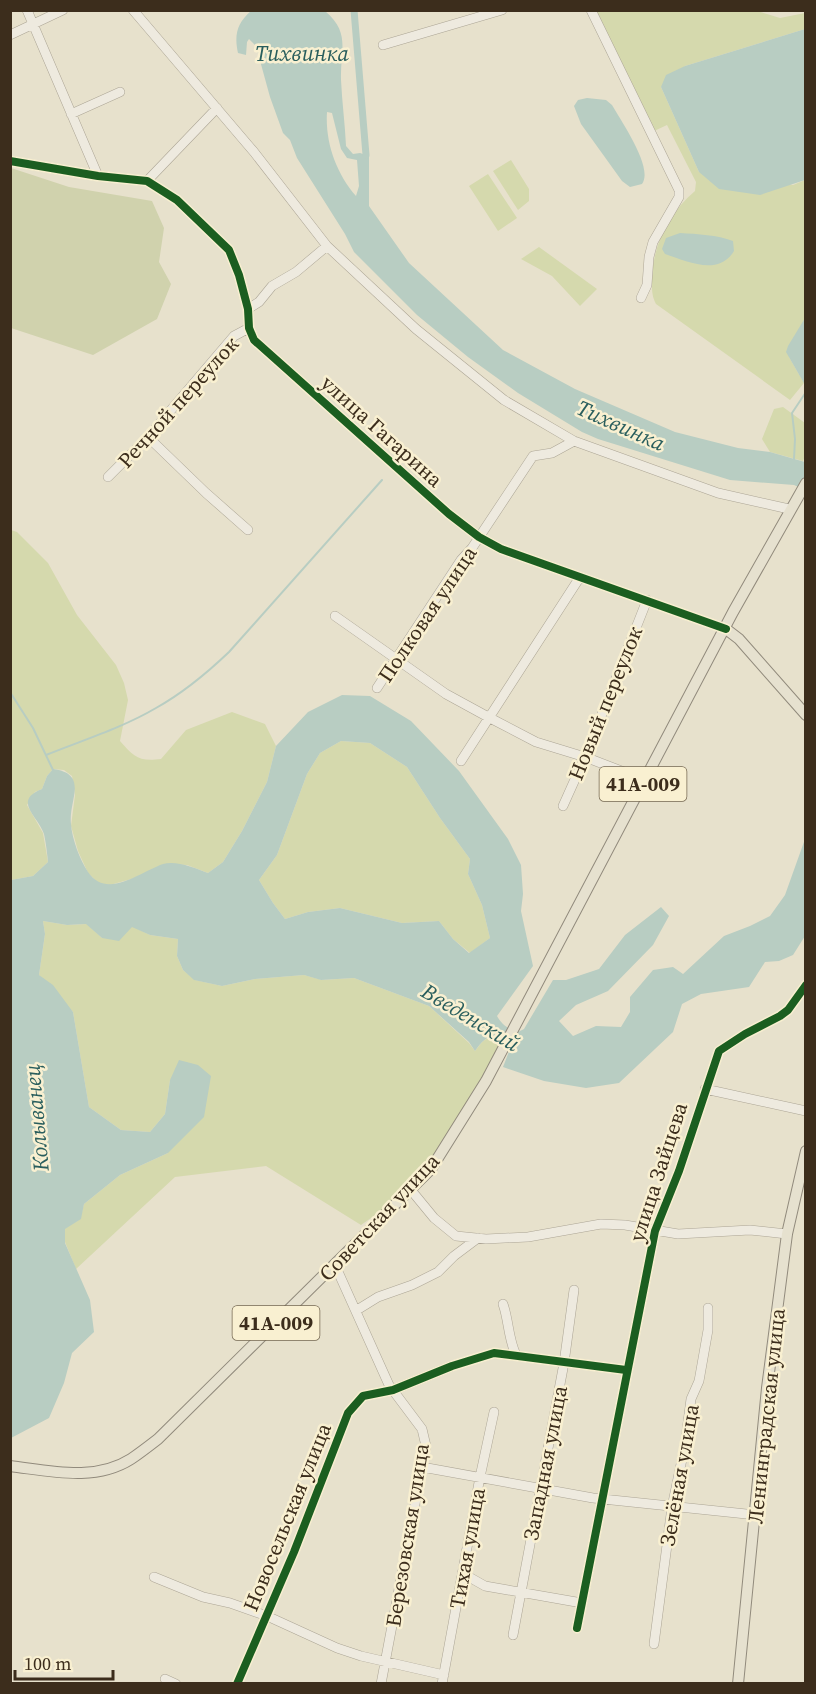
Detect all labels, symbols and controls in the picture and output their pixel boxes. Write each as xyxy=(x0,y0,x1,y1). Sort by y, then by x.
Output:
water label: Тихвинка xyxy=(255,38,349,68)
street label: Речной переулок xyxy=(111,330,245,474)
street label: улица Гагарина xyxy=(315,368,449,494)
water label: Тихвинка xyxy=(572,392,670,458)
street label: Полковая улица xyxy=(371,540,484,688)
street label: Новый переулок xyxy=(561,621,649,784)
road number: 41А-009 xyxy=(600,767,686,801)
water label: Введенский xyxy=(415,975,526,1058)
water label: Колыванец xyxy=(16,1063,56,1174)
street label: улица Зайцева xyxy=(622,1098,694,1245)
street label: Советская улица xyxy=(312,1147,446,1287)
road number: 41А-009 xyxy=(232,1306,320,1340)
street label: Ленинградская улица xyxy=(740,1306,792,1525)
street label: Западная улица xyxy=(516,1383,574,1543)
street label: Зелёная улица xyxy=(652,1401,706,1548)
street label: Новосельская улица xyxy=(236,1418,338,1615)
street label: Березовская улица xyxy=(378,1441,436,1629)
street label: Тихая улица xyxy=(442,1485,492,1611)
scale bar xyxy=(15,1643,112,1681)
text: 100 m xyxy=(24,1651,71,1676)

